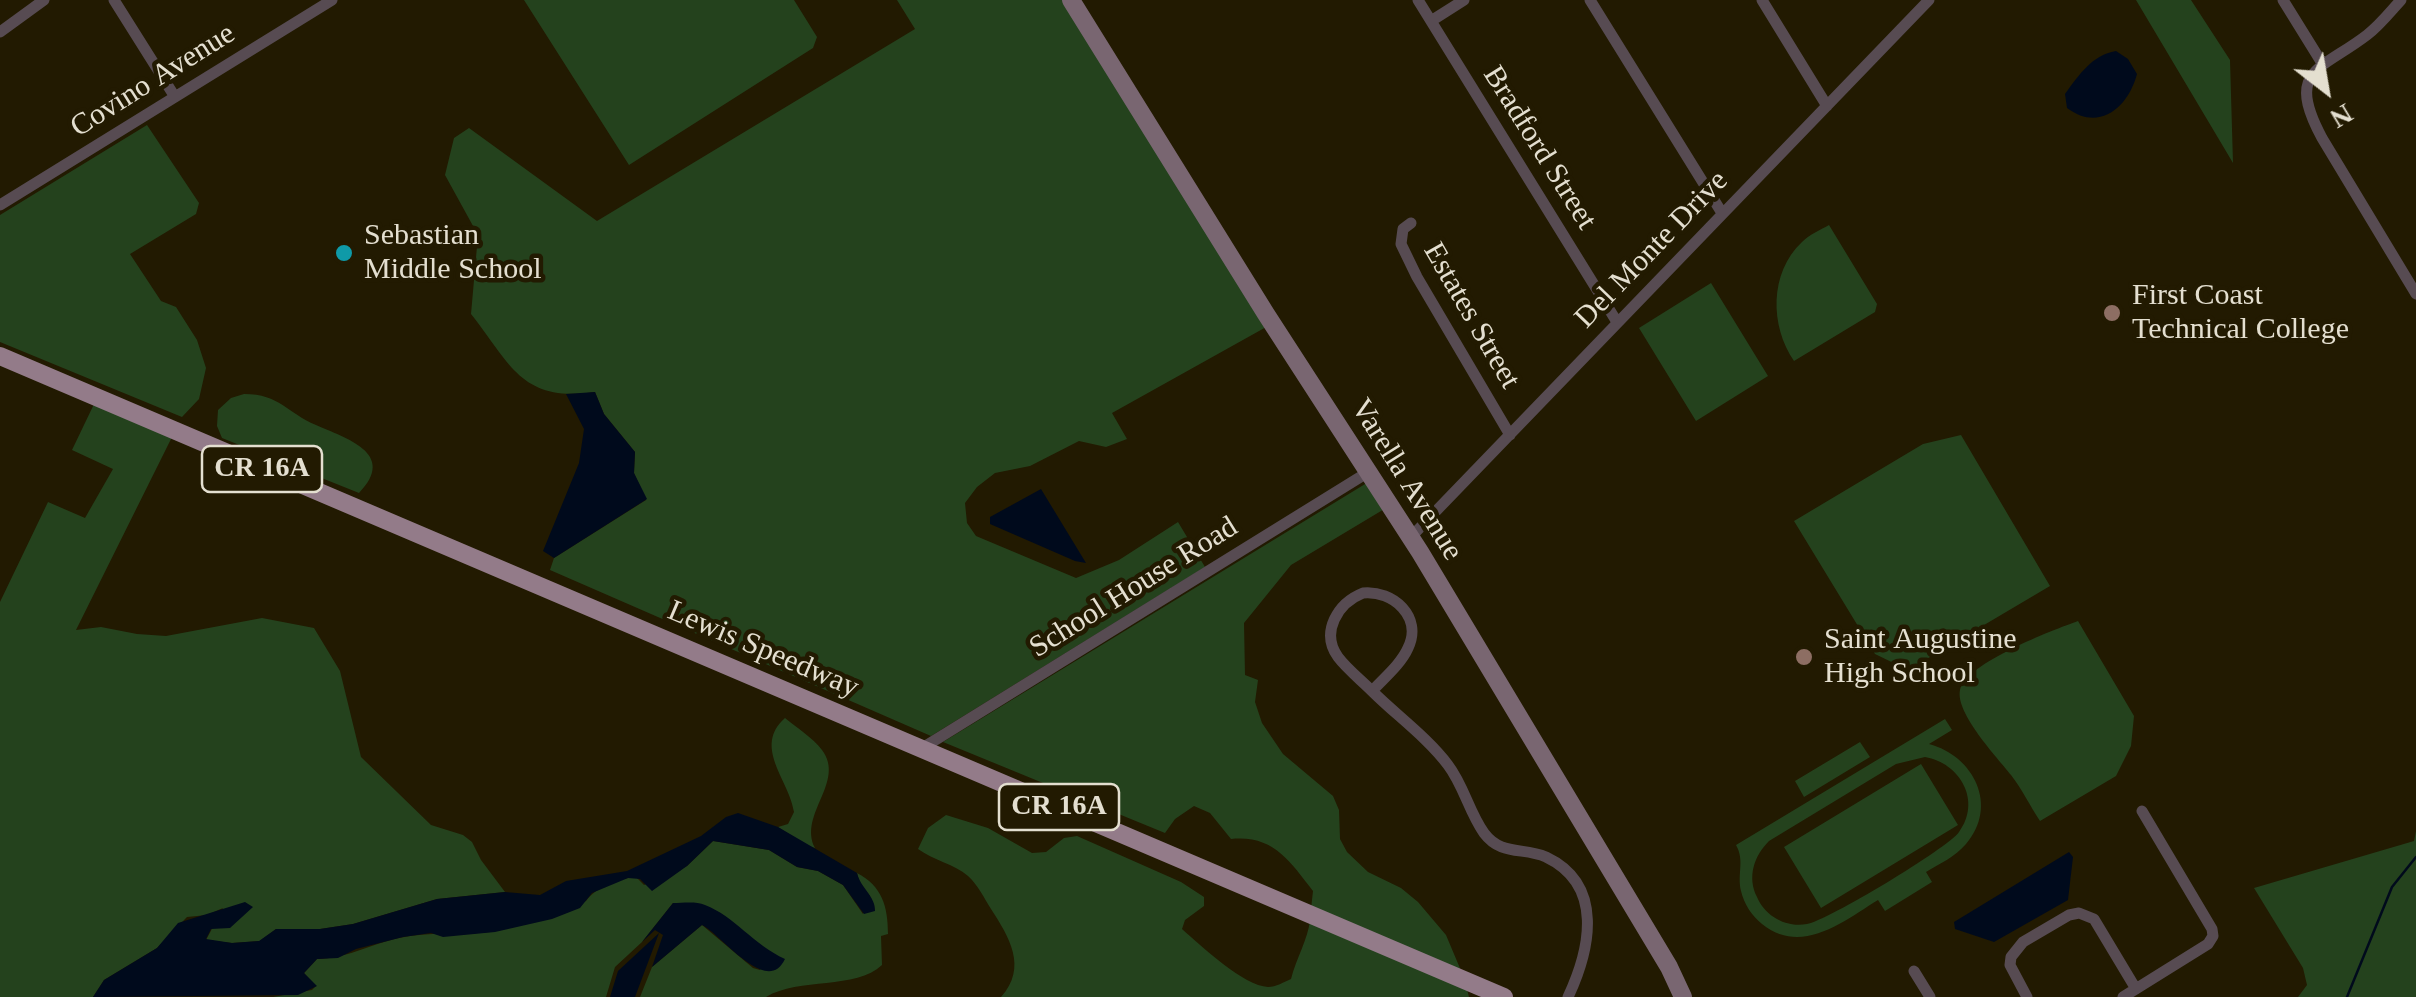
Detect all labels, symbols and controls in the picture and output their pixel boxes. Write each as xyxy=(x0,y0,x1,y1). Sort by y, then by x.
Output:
street label: Covino Avenue xyxy=(64,16,242,146)
north arrow xyxy=(2276,40,2376,140)
street label: Bradford Street xyxy=(1475,60,1603,236)
text: N xyxy=(2325,98,2358,135)
street label: Del Monte Drive xyxy=(1568,164,1736,336)
place label: Sebastian Middle School xyxy=(364,218,541,288)
street label: Estates Street xyxy=(1415,237,1527,395)
marker: Sebastian Middle School xyxy=(333,242,355,264)
place label: First Coast Technical College xyxy=(2132,278,2349,348)
marker: First Coast Technical College xyxy=(2101,302,2123,324)
street label: Varella Avenue xyxy=(1342,393,1470,567)
road number: CR 16A xyxy=(202,446,322,492)
street label: School House Road xyxy=(1023,510,1245,666)
street label: Lewis Speedway xyxy=(662,594,864,706)
place label: Saint Augustine High School xyxy=(1824,622,2016,692)
marker: Saint Augustine High School xyxy=(1793,646,1815,668)
road number: CR 16A xyxy=(999,784,1119,830)

